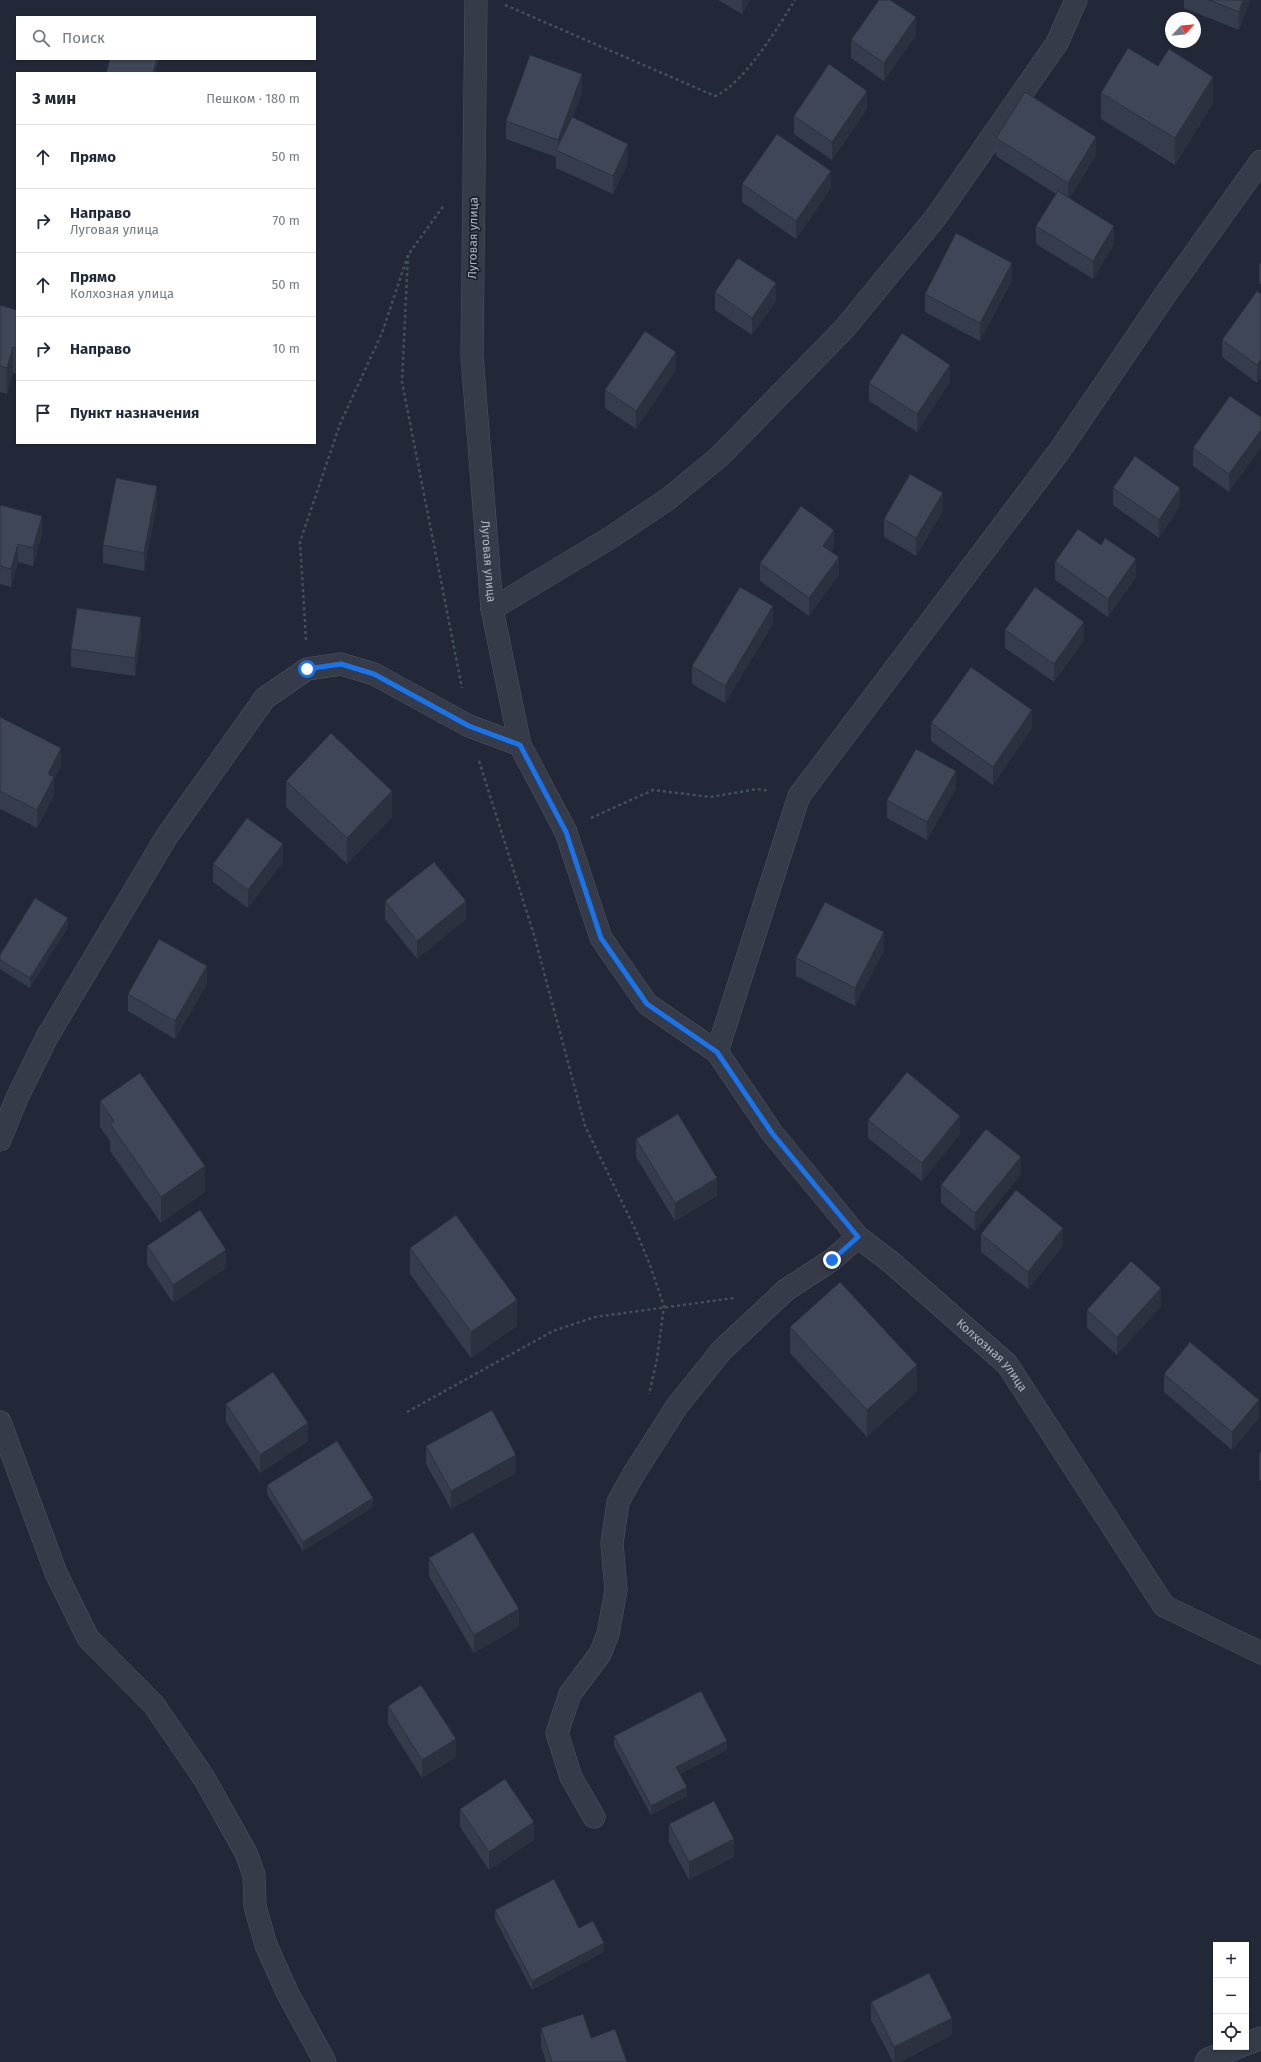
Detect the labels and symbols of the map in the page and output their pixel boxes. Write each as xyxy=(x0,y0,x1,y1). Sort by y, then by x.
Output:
north arrow xyxy=(1165,12,1201,48)
street label: Луговая улица xyxy=(465,197,481,279)
street label: Луговая улица xyxy=(478,520,498,603)
route start xyxy=(298,660,316,678)
route end xyxy=(823,1251,841,1269)
street label: Колхозная улица xyxy=(954,1316,1030,1394)

